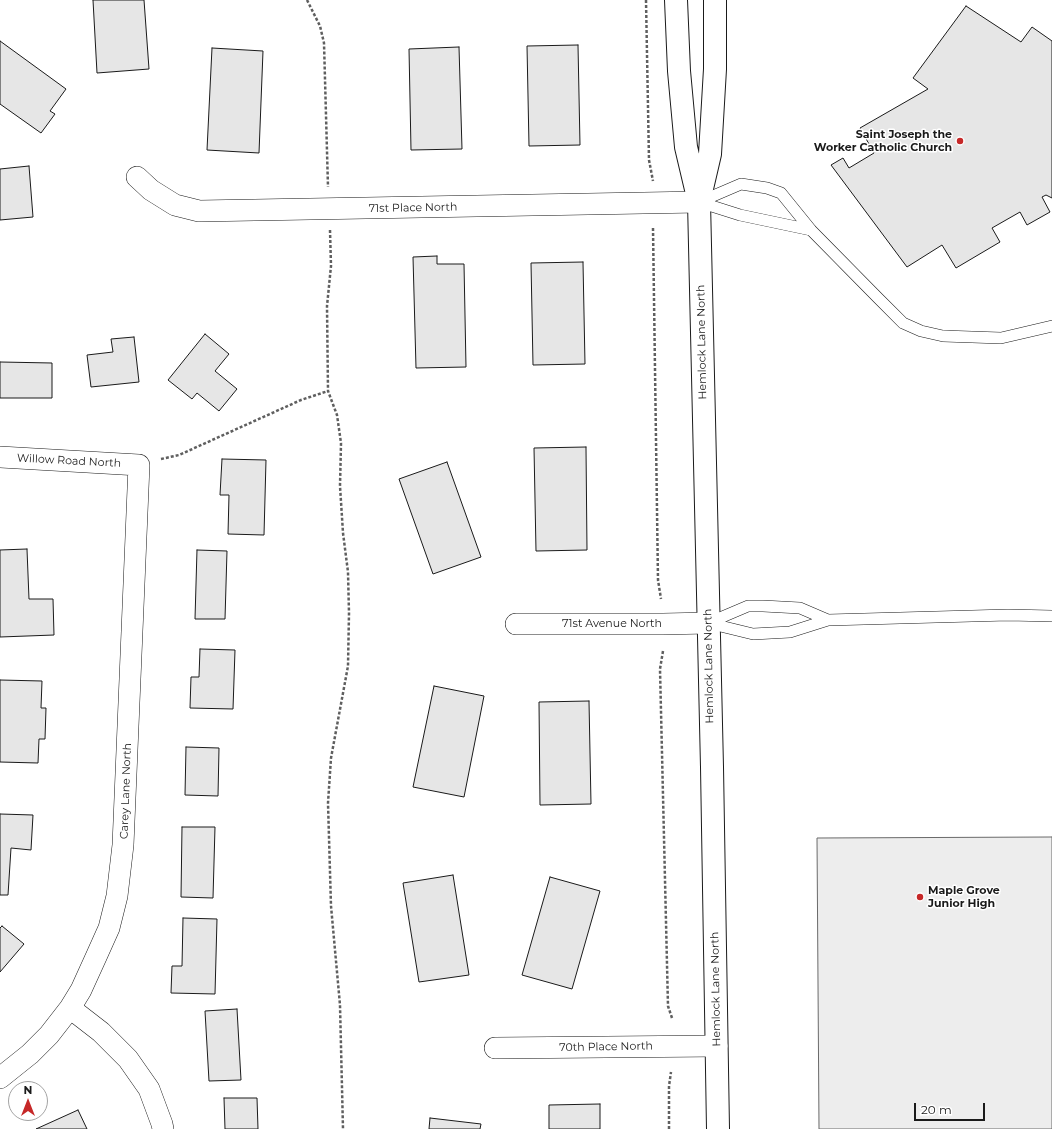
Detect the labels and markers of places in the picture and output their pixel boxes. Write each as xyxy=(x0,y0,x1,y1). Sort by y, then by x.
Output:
place label: Saint Joseph the Worker Catholic Church xyxy=(814,128,952,154)
marker: Saint Joseph the Worker Catholic Church xyxy=(955,136,965,146)
place label: Maple Grove Junior High xyxy=(928,884,1000,910)
marker: Maple Grove Junior High xyxy=(915,892,925,902)

